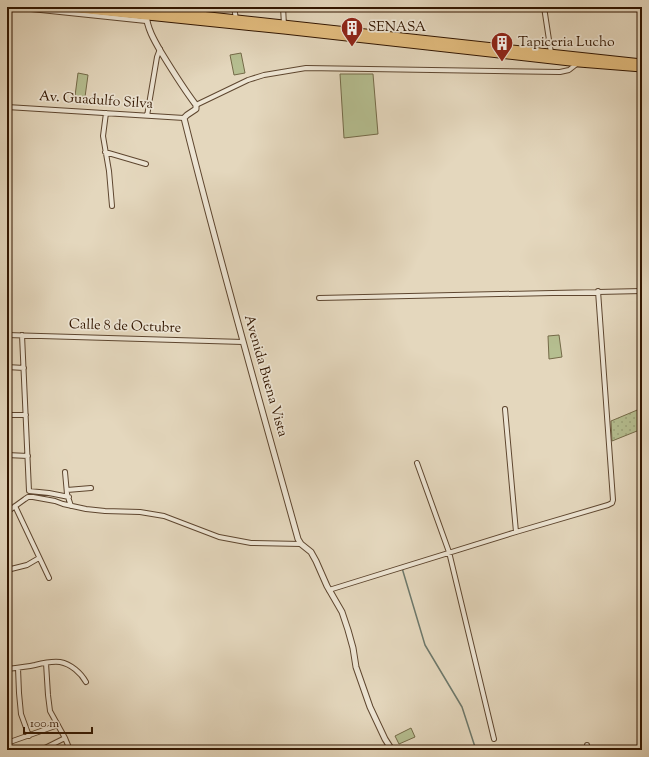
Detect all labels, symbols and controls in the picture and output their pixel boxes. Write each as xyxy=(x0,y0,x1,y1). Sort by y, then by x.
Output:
building icon: SENASA xyxy=(339,15,365,48)
place label: SENASA xyxy=(368,18,427,38)
building icon: Tapiceria Lucho xyxy=(489,30,515,63)
place label: Tapiceria Lucho xyxy=(518,33,615,53)
street label: Av. Guadulfo Silva xyxy=(38,87,154,115)
street label: Avenida Buena Vista xyxy=(238,313,292,440)
street label: Calle 8 de Octubre xyxy=(69,315,181,339)
scale bar xyxy=(24,709,92,735)
text: 100 m xyxy=(30,715,59,733)

